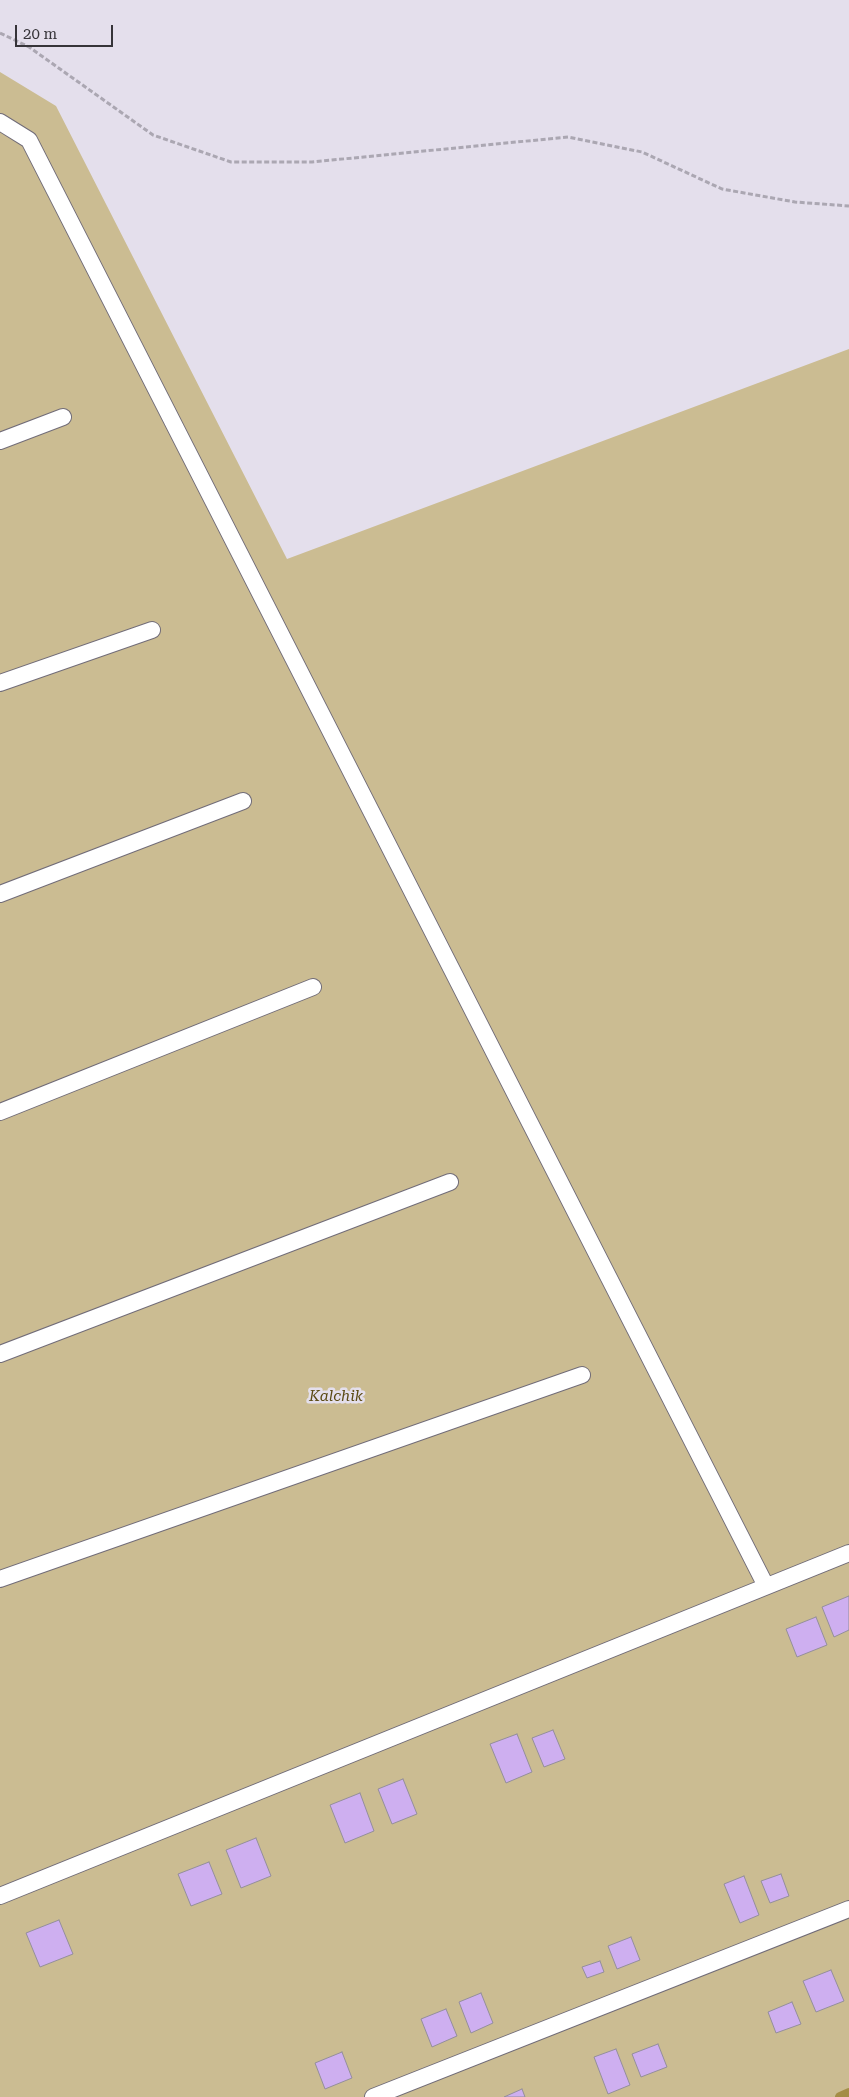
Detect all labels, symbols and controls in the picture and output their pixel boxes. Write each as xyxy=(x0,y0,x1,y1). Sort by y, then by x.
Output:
scale bar xyxy=(18,15,115,47)
text: 20 m xyxy=(23,25,57,43)
park label: Kalchik xyxy=(309,1388,363,1406)

